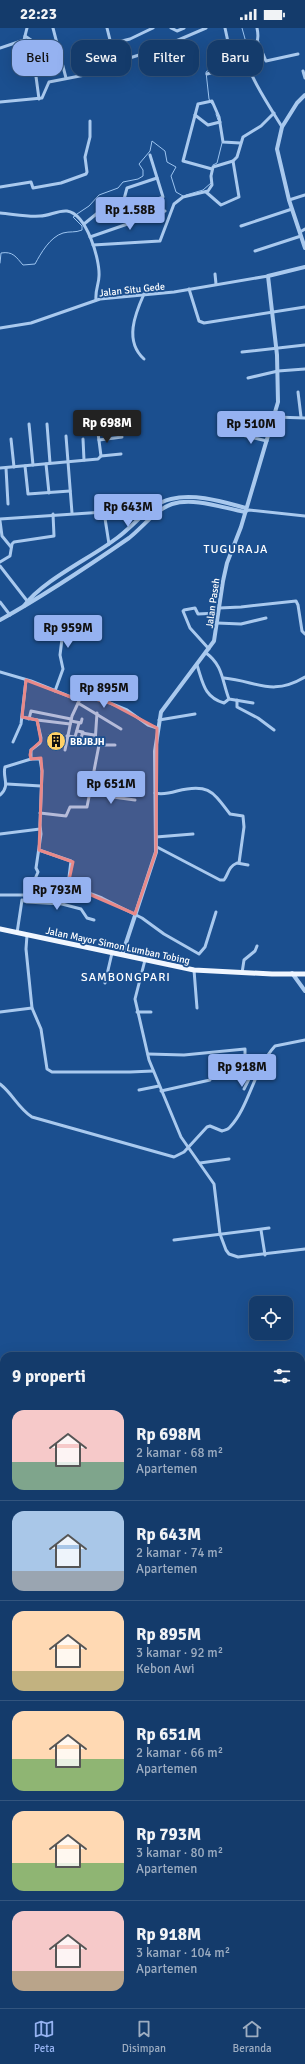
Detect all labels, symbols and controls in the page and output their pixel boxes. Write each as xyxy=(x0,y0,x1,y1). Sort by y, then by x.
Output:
text: 22:23 xyxy=(20,5,57,23)
chip: Beli xyxy=(12,40,63,76)
chip: Sewa xyxy=(71,40,131,76)
chip: Filter xyxy=(139,40,199,76)
chip: Baru xyxy=(207,40,263,76)
pin: Rp 1.58B xyxy=(89,197,171,231)
text: Rp 1.58B xyxy=(105,202,155,218)
street label: Jalan Situ Gede xyxy=(99,281,166,299)
pin: Rp 698M xyxy=(70,410,144,444)
pin: Rp 510M xyxy=(214,411,288,445)
text: Rp 698M xyxy=(82,415,132,431)
text: Rp 510M xyxy=(226,416,276,432)
pin: Rp 643M xyxy=(91,494,165,528)
text: Rp 643M xyxy=(103,499,153,515)
district label: TUGURAJA xyxy=(204,542,268,557)
street label: Jalan Paseh xyxy=(204,577,222,629)
pin: Rp 959M xyxy=(31,615,105,649)
text: Rp 959M xyxy=(43,620,93,636)
pin: Rp 895M xyxy=(67,675,141,709)
text: Rp 895M xyxy=(79,680,129,696)
building icon: BBJBJH xyxy=(45,730,67,752)
place label: BBJBJH xyxy=(70,736,105,748)
pin: Rp 651M xyxy=(74,771,148,805)
text: Rp 651M xyxy=(86,776,136,792)
pin: Rp 793M xyxy=(20,877,94,911)
text: Rp 793M xyxy=(32,882,82,898)
street label: Jalan Mayor Simon Lumban Tobing xyxy=(45,925,191,967)
district label: SAMBONGPARI xyxy=(81,970,171,985)
pin: Rp 918M xyxy=(205,1054,279,1088)
text: Rp 918M xyxy=(217,1059,267,1075)
map controls xyxy=(249,1296,293,1340)
button: locate xyxy=(249,1296,293,1340)
icon: filters xyxy=(271,1365,293,1387)
text: 9 properti xyxy=(12,1366,86,1387)
text: Rp 698M xyxy=(136,1424,201,1445)
icon: home xyxy=(44,1426,92,1474)
text: 2 kamar · 68 m² xyxy=(136,1445,223,1461)
text: Apartemen xyxy=(136,1461,197,1477)
text: Rp 643M xyxy=(136,1524,201,1545)
icon: home xyxy=(44,1527,92,1575)
text: 2 kamar · 74 m² xyxy=(136,1545,223,1561)
text: Apartemen xyxy=(136,1561,197,1577)
text: Rp 895M xyxy=(136,1624,201,1645)
icon: home xyxy=(44,1627,92,1675)
text: 3 kamar · 92 m² xyxy=(136,1645,223,1661)
text: Kebon Awi xyxy=(136,1661,194,1677)
text: Rp 651M xyxy=(136,1724,201,1745)
icon: home xyxy=(44,1727,92,1775)
text: 2 kamar · 66 m² xyxy=(136,1745,223,1761)
text: Apartemen xyxy=(136,1761,197,1777)
text: Rp 793M xyxy=(136,1824,201,1845)
icon: home xyxy=(44,1827,92,1875)
text: 3 kamar · 80 m² xyxy=(136,1845,223,1861)
text: Apartemen xyxy=(136,1861,197,1877)
text: Rp 918M xyxy=(136,1924,201,1945)
icon: home xyxy=(44,1927,92,1975)
text: 3 kamar · 104 m² xyxy=(136,1945,230,1961)
text: Apartemen xyxy=(136,1961,197,1977)
tab: Peta xyxy=(33,2018,55,2055)
tab: Disimpan xyxy=(122,2018,166,2055)
tab: Beranda xyxy=(233,2018,272,2055)

